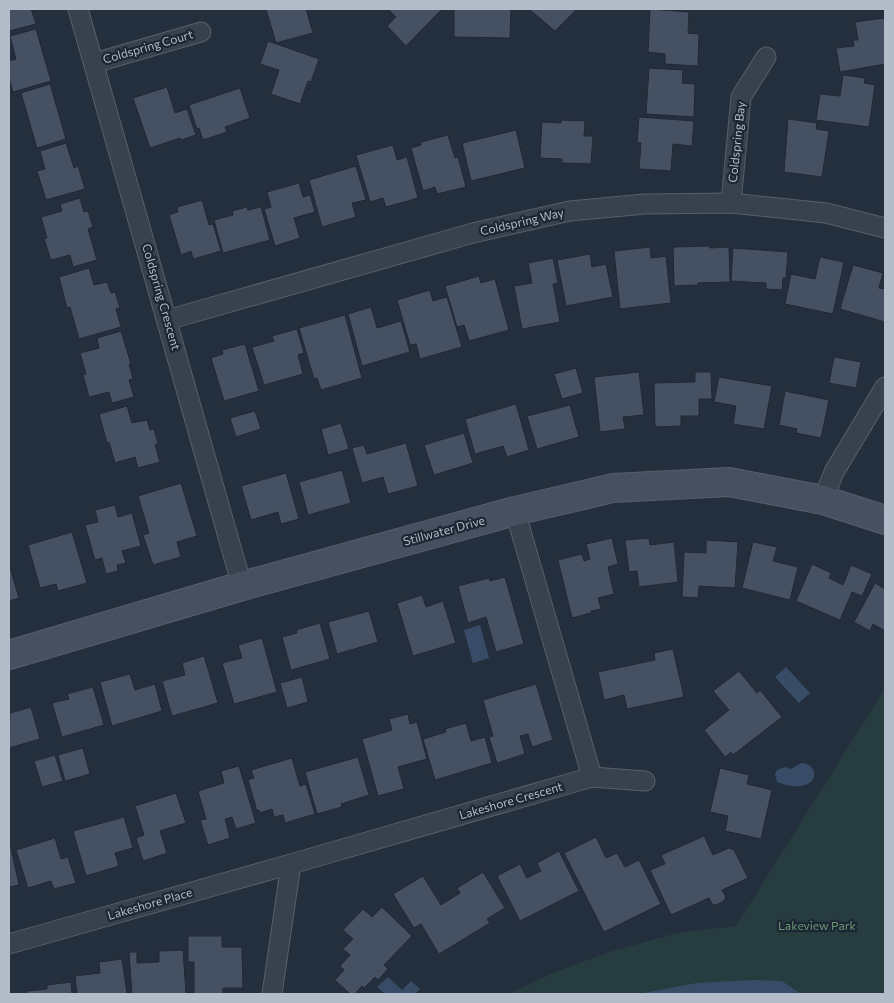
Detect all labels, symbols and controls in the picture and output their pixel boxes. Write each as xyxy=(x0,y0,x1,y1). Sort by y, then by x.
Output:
street label: Coldspring Court xyxy=(101,26,195,66)
street label: Coldspring Bay xyxy=(725,101,747,183)
street label: Coldspring Way xyxy=(479,205,565,237)
street label: Coldspring Crescent xyxy=(140,242,184,352)
street label: Stillwater Drive xyxy=(401,512,486,548)
street label: Lakeshore Crescent xyxy=(457,779,564,822)
street label: Lakeshore Place xyxy=(106,884,194,922)
park label: Lakeview Park xyxy=(778,918,856,932)

